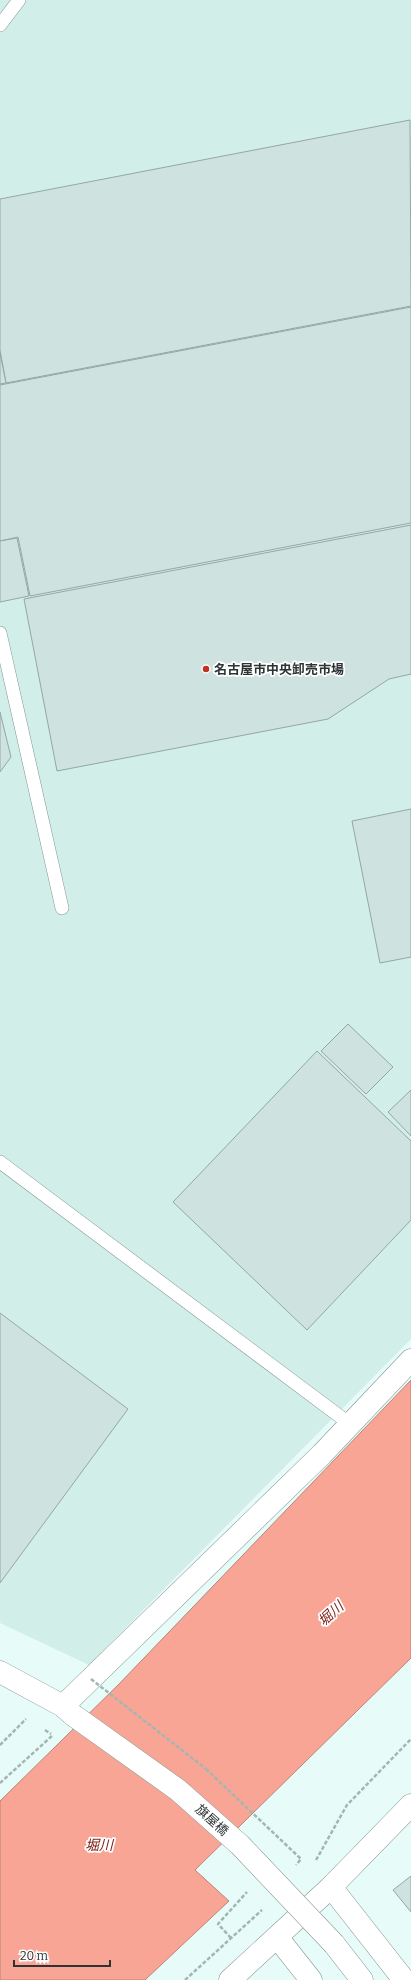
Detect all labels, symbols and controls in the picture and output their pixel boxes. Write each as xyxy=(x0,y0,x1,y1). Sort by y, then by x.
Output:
place label: 名古屋市中央卸売市場 xyxy=(214,662,344,677)
marker: 名古屋市中央卸売市場 xyxy=(201,664,211,674)
water label: 堀川 xyxy=(315,1597,349,1630)
street label: 旗屋橋 xyxy=(192,1801,232,1839)
water label: 堀川 xyxy=(85,1837,115,1854)
scale bar xyxy=(14,1942,110,1968)
text: 20 m xyxy=(20,1949,49,1963)

